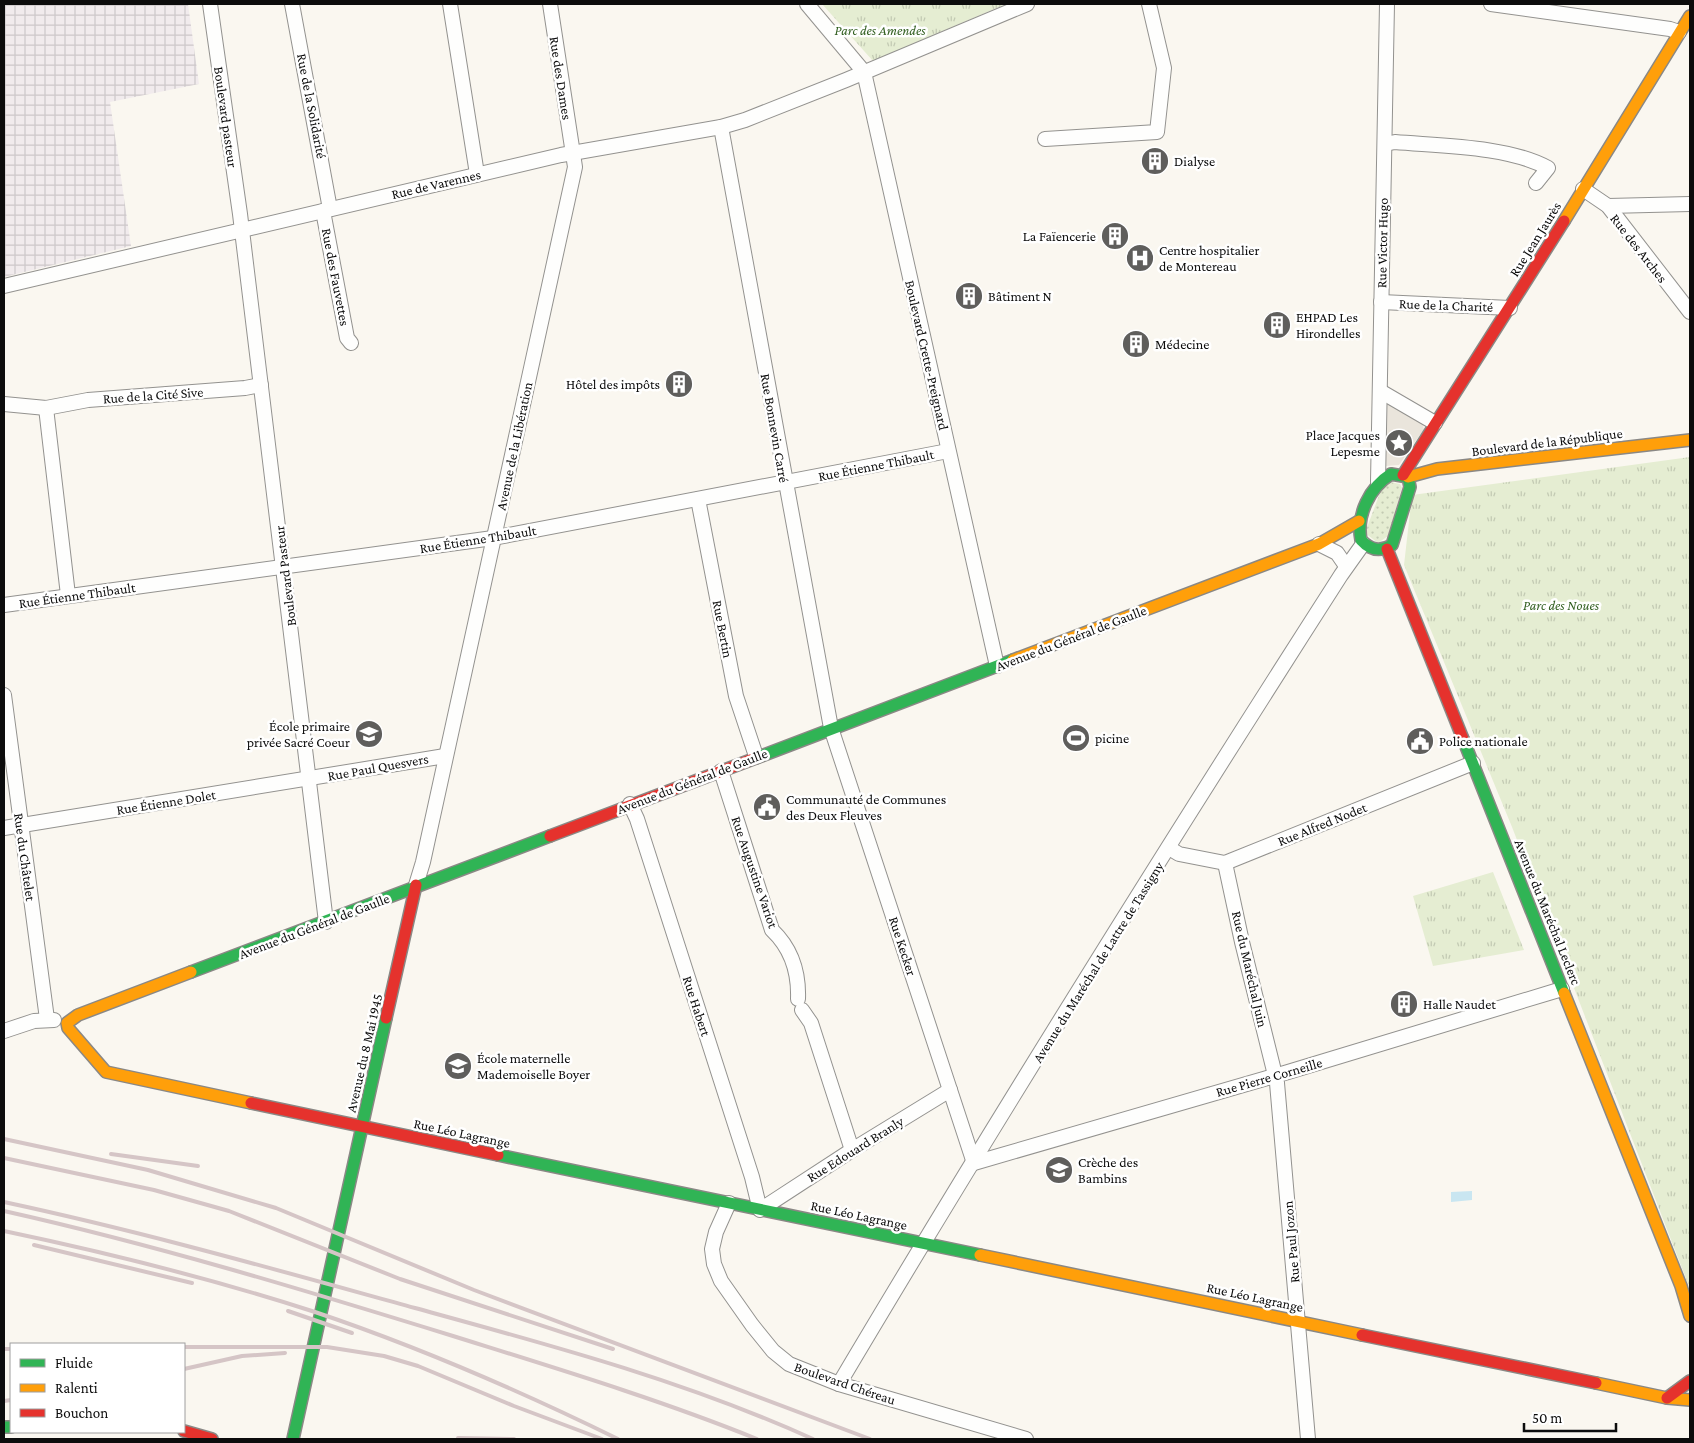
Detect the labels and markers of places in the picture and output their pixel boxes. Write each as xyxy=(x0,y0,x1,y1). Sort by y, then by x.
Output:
building icon: Dialyse xyxy=(1140,146,1170,176)
place label: Dialyse xyxy=(1174,153,1215,169)
building icon: La Faïencerie xyxy=(1100,221,1130,251)
place label: La Faïencerie xyxy=(1023,228,1096,244)
place label: Centre hospitalier de Montereau xyxy=(1159,242,1259,274)
hospital icon: Centre hospitalier de Montereau xyxy=(1125,243,1155,273)
building icon: Bâtiment N xyxy=(954,281,984,311)
place label: Bâtiment N xyxy=(988,288,1052,304)
place label: EHPAD Les Hirondelles xyxy=(1296,309,1361,341)
building icon: EHPAD Les Hirondelles xyxy=(1262,310,1292,340)
building icon: Médecine xyxy=(1121,329,1151,359)
place label: Médecine xyxy=(1155,336,1209,352)
building icon: Hôtel des impôts xyxy=(664,369,694,399)
place label: Hôtel des impôts xyxy=(566,376,660,392)
place label: Place Jacques Lepesme xyxy=(1306,427,1380,459)
place icon: Place Jacques Lepesme xyxy=(1384,428,1414,458)
place label: École primaire privée Sacré Coeur xyxy=(247,718,350,750)
school or university icon: École primaire privée Sacré Coeur xyxy=(354,719,384,749)
sports icon: picine xyxy=(1061,723,1091,753)
public building icon: Police nationale xyxy=(1405,726,1435,756)
place label: picine xyxy=(1095,730,1129,746)
place label: Police nationale xyxy=(1439,733,1528,749)
place label: Communauté de Communes des Deux Fleuves xyxy=(786,791,946,823)
public building icon: Communauté de Communes des Deux Fleuves xyxy=(752,792,782,822)
building icon: Halle Naudet xyxy=(1389,989,1419,1019)
place label: Halle Naudet xyxy=(1423,996,1496,1012)
place label: École maternelle Mademoiselle Boyer xyxy=(477,1050,590,1082)
school or university icon: École maternelle Mademoiselle Boyer xyxy=(443,1051,473,1081)
place label: Crèche des Bambins xyxy=(1078,1154,1138,1186)
school or university icon: Crèche des Bambins xyxy=(1044,1155,1074,1185)

